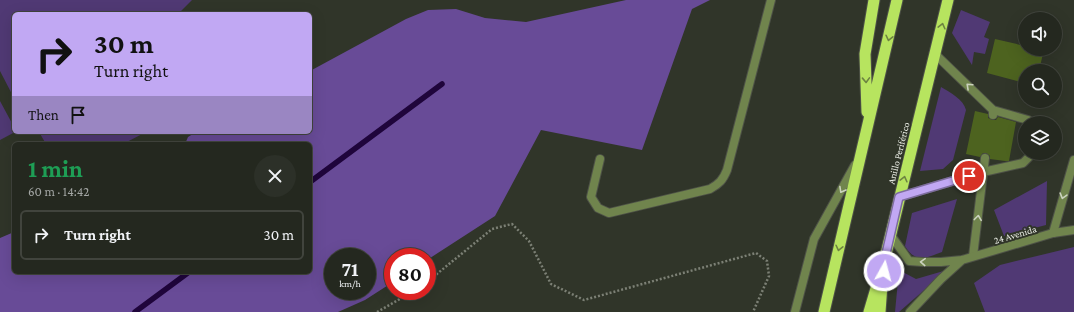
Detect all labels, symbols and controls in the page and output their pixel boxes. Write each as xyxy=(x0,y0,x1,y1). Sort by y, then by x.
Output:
map controls xyxy=(1018,12,1062,160)
button: sound xyxy=(1018,12,1062,56)
one-way arrow xyxy=(937,23,946,30)
icon: right xyxy=(28,28,80,80)
text: 30 m xyxy=(94,28,154,59)
one-way arrow xyxy=(885,35,893,41)
text: Turn right xyxy=(94,61,168,81)
button: search xyxy=(1018,64,1062,108)
one-way arrow xyxy=(861,77,870,83)
one-way arrow xyxy=(966,84,974,91)
icon: arrive xyxy=(67,104,89,126)
text: Then xyxy=(28,107,59,123)
button: layers xyxy=(1018,116,1062,160)
street label: Anillo Periférico xyxy=(885,121,912,185)
text: 1 min xyxy=(28,155,83,182)
button: close xyxy=(254,155,296,197)
pin xyxy=(952,159,986,193)
icon: arrive xyxy=(958,165,980,187)
one-way arrow xyxy=(899,176,908,183)
text: 60 m · 14:42 xyxy=(28,184,89,199)
one-way arrow xyxy=(839,185,846,193)
one-way arrow xyxy=(1060,193,1068,200)
one-way arrow xyxy=(973,214,982,221)
street label: 24 Avenida xyxy=(992,223,1038,246)
icon: right xyxy=(30,224,52,246)
text: Turn right xyxy=(64,227,131,243)
text: 30 m xyxy=(264,227,294,243)
one-way arrow xyxy=(835,245,843,251)
speed limit sign: 80 xyxy=(384,248,436,300)
position arrow xyxy=(863,250,905,292)
one-way arrow xyxy=(920,257,926,266)
text: 71 xyxy=(341,258,359,280)
text: km/h xyxy=(339,278,361,289)

